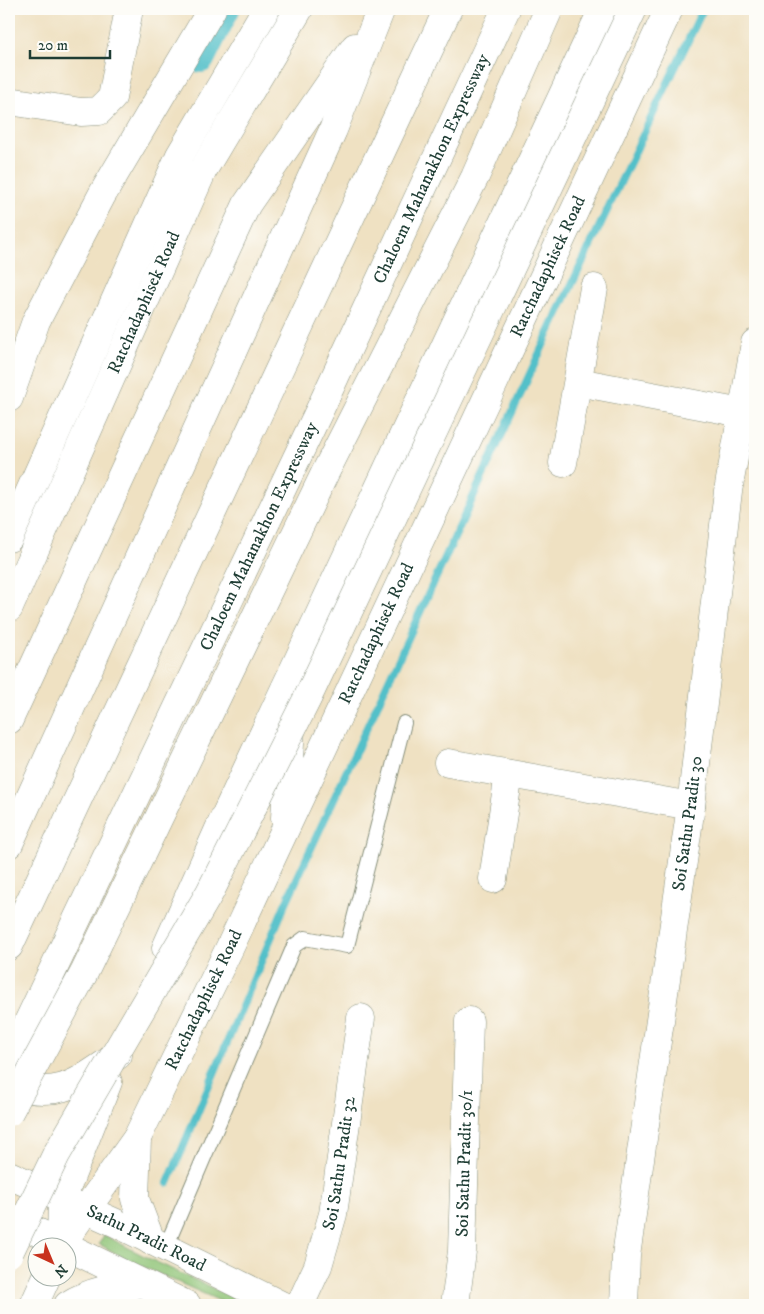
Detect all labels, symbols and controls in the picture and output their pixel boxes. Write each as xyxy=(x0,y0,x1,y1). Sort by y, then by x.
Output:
scale bar xyxy=(30,28,110,60)
text: 20 m xyxy=(38,36,68,55)
street label: Chaloem Mahanakhon Expressway xyxy=(369,50,495,287)
street label: Ratchadaphisek Road xyxy=(506,193,591,341)
street label: Ratchadaphisek Road xyxy=(103,228,185,377)
street label: Chaloem Mahanakhon Expressway xyxy=(195,418,323,655)
street label: Ratchadaphisek Road xyxy=(334,559,419,708)
street label: Soi Sathu Pradit 30 xyxy=(668,755,708,892)
street label: Ratchadaphisek Road xyxy=(161,926,247,1074)
street label: Soi Sathu Pradit 30/1 xyxy=(451,1089,478,1237)
street label: Soi Sathu Pradit 32 xyxy=(318,1095,361,1233)
street label: Sathu Pradit Road xyxy=(83,1200,209,1277)
north arrow xyxy=(28,1236,78,1286)
text: N xyxy=(50,1260,71,1281)

